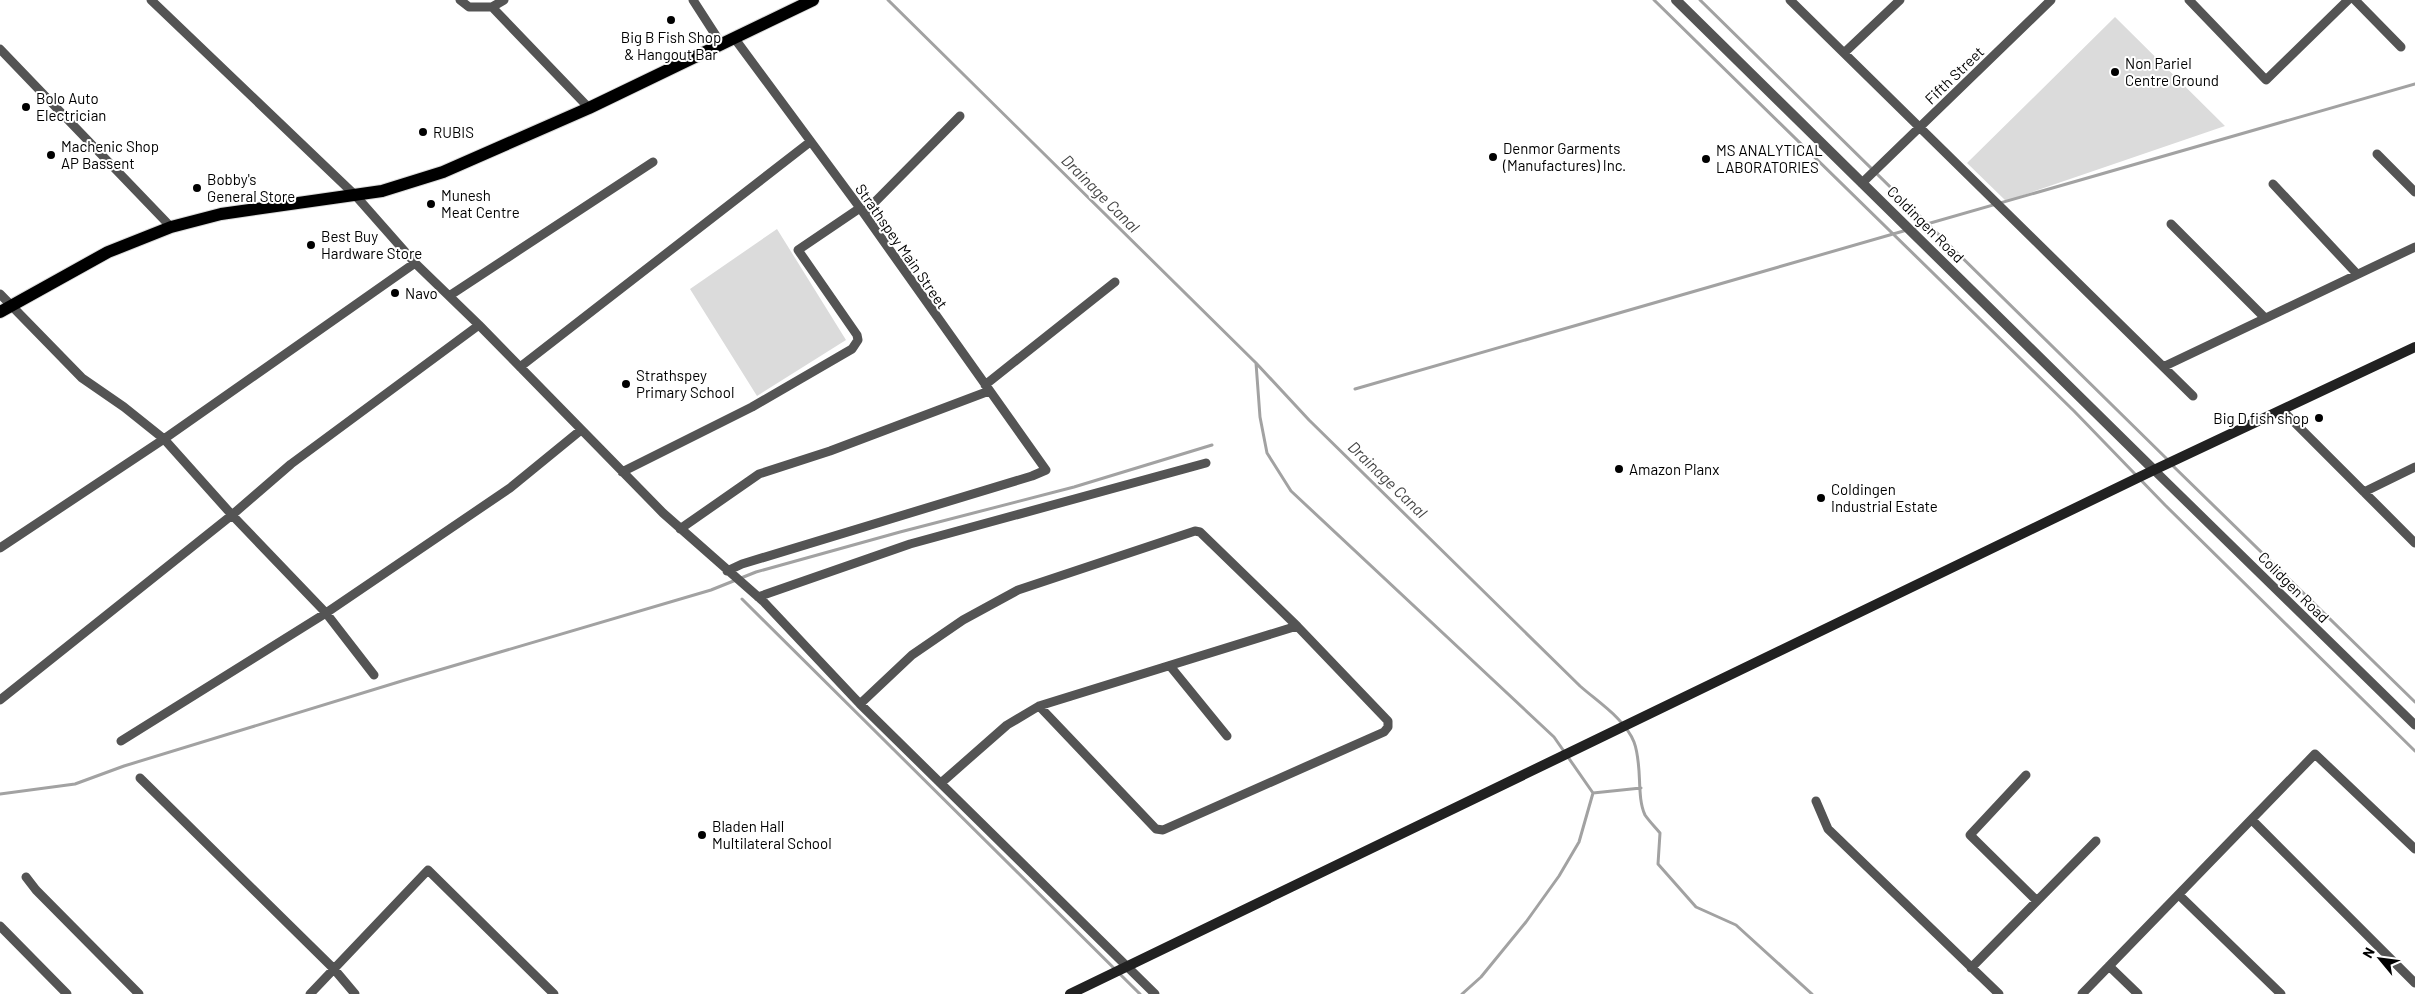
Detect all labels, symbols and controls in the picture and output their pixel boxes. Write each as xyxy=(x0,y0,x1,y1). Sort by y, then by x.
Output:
marker: Big B Fish Shop & Hangout Bar xyxy=(665,14,677,26)
place label: Big B Fish Shop & Hangout Bar xyxy=(621,28,721,63)
street label: Fifth Street xyxy=(1921,42,1987,108)
place label: Non Pariel Centre Ground xyxy=(2125,54,2219,89)
marker: Non Pariel Centre Ground xyxy=(2109,66,2121,78)
place label: Bolo Auto Electrician xyxy=(36,89,106,124)
marker: Bolo Auto Electrician xyxy=(20,101,32,113)
place label: RUBIS xyxy=(433,123,474,141)
marker: RUBIS xyxy=(417,126,429,138)
place label: Machenic Shop AP Bassent xyxy=(61,137,159,172)
place label: Denmor Garments (Manufactures) Inc. xyxy=(1502,139,1626,174)
place label: MS ANALYTICAL LABORATORIES xyxy=(1716,141,1823,176)
marker: Machenic Shop AP Bassent xyxy=(45,149,57,161)
water label: Drainage Canal xyxy=(1058,150,1144,236)
marker: Denmor Garments (Manufactures) Inc. xyxy=(1487,151,1499,163)
marker: MS ANALYTICAL LABORATORIES xyxy=(1700,153,1712,165)
place label: Bobby's General Store xyxy=(207,170,295,205)
street label: Strathspey Main Street xyxy=(852,180,952,312)
marker: Bobby's General Store xyxy=(191,182,203,194)
street label: Coldingen Road xyxy=(1884,182,1968,266)
place label: Munesh Meat Centre xyxy=(441,186,520,221)
marker: Munesh Meat Centre xyxy=(425,198,437,210)
place label: Best Buy Hardware Store xyxy=(321,227,422,262)
marker: Best Buy Hardware Store xyxy=(305,239,317,251)
place label: Navo xyxy=(405,284,438,302)
marker: Navo xyxy=(389,287,401,299)
place label: Strathspey Primary School xyxy=(636,366,734,401)
marker: Strathspey Primary School xyxy=(620,378,632,390)
place label: Big D fish shop xyxy=(2213,409,2309,427)
marker: Big D fish shop xyxy=(2313,412,2325,424)
water label: Drainage Canal xyxy=(1345,437,1432,522)
place label: Amazon Planx xyxy=(1629,460,1719,478)
marker: Amazon Planx xyxy=(1613,463,1625,475)
place label: Coldingen Industrial Estate xyxy=(1831,480,1938,515)
marker: Coldingen Industrial Estate xyxy=(1815,492,1827,504)
street label: Colidgen Road xyxy=(2255,548,2333,626)
place label: Bladen Hall Multilateral School xyxy=(712,817,832,852)
marker: Bladen Hall Multilateral School xyxy=(696,829,708,841)
north arrow xyxy=(2355,934,2405,984)
text: N xyxy=(2359,944,2378,961)

